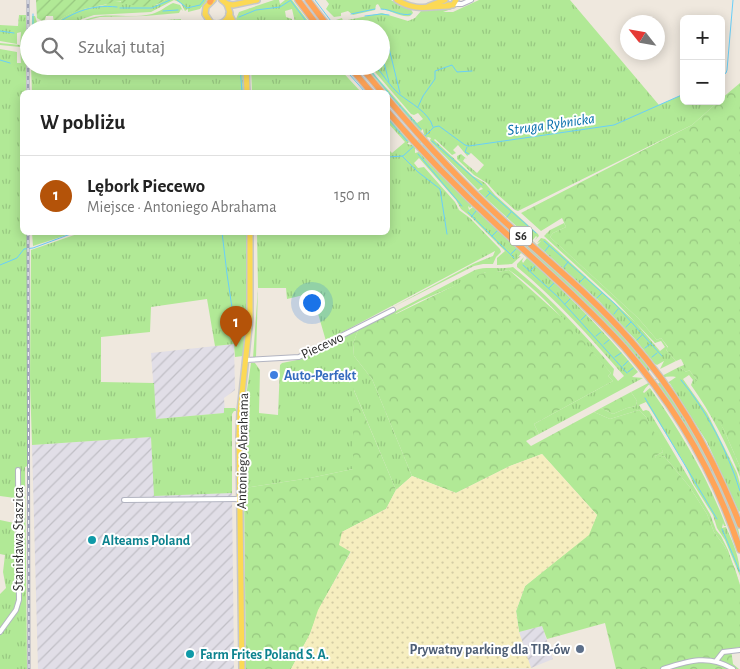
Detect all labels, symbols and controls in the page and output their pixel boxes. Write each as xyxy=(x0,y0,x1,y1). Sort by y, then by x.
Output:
north arrow xyxy=(620,15,665,60)
map controls xyxy=(680,15,725,105)
button: + xyxy=(680,15,725,60)
search box xyxy=(20,20,390,75)
icon: search xyxy=(38,34,66,62)
text: Szukaj tutaj xyxy=(78,38,165,57)
button: − xyxy=(680,60,725,105)
water label: Struga Rybnicka xyxy=(506,111,596,138)
text: W pobliżu xyxy=(40,112,125,133)
text: Lębork Piecewo xyxy=(87,177,205,196)
text: 1 xyxy=(53,187,59,203)
text: 150 m xyxy=(334,187,370,203)
text: Miejsce · Antoniego Abrahama xyxy=(87,199,277,215)
road number: S6 xyxy=(510,227,532,246)
your location xyxy=(299,290,325,316)
pin: 1 xyxy=(220,306,252,347)
street label: Piecewo xyxy=(299,330,346,362)
marker: Auto-Perfekt xyxy=(268,369,280,381)
place label: Auto-Perfekt xyxy=(284,369,357,383)
street label: Antoniego Abrahama xyxy=(235,392,251,509)
street label: Stanisława Staszica xyxy=(12,486,26,591)
marker: Alteams Poland xyxy=(86,534,98,546)
place label: Alteams Poland xyxy=(102,534,191,548)
place label: Prywatny parking dla TIR-ów xyxy=(410,643,570,657)
marker: Prywatny parking dla TIR-ów xyxy=(574,643,586,655)
marker: Farm Frites Poland S. A. xyxy=(184,648,196,660)
place label: Farm Frites Poland S. A. xyxy=(200,648,329,662)

